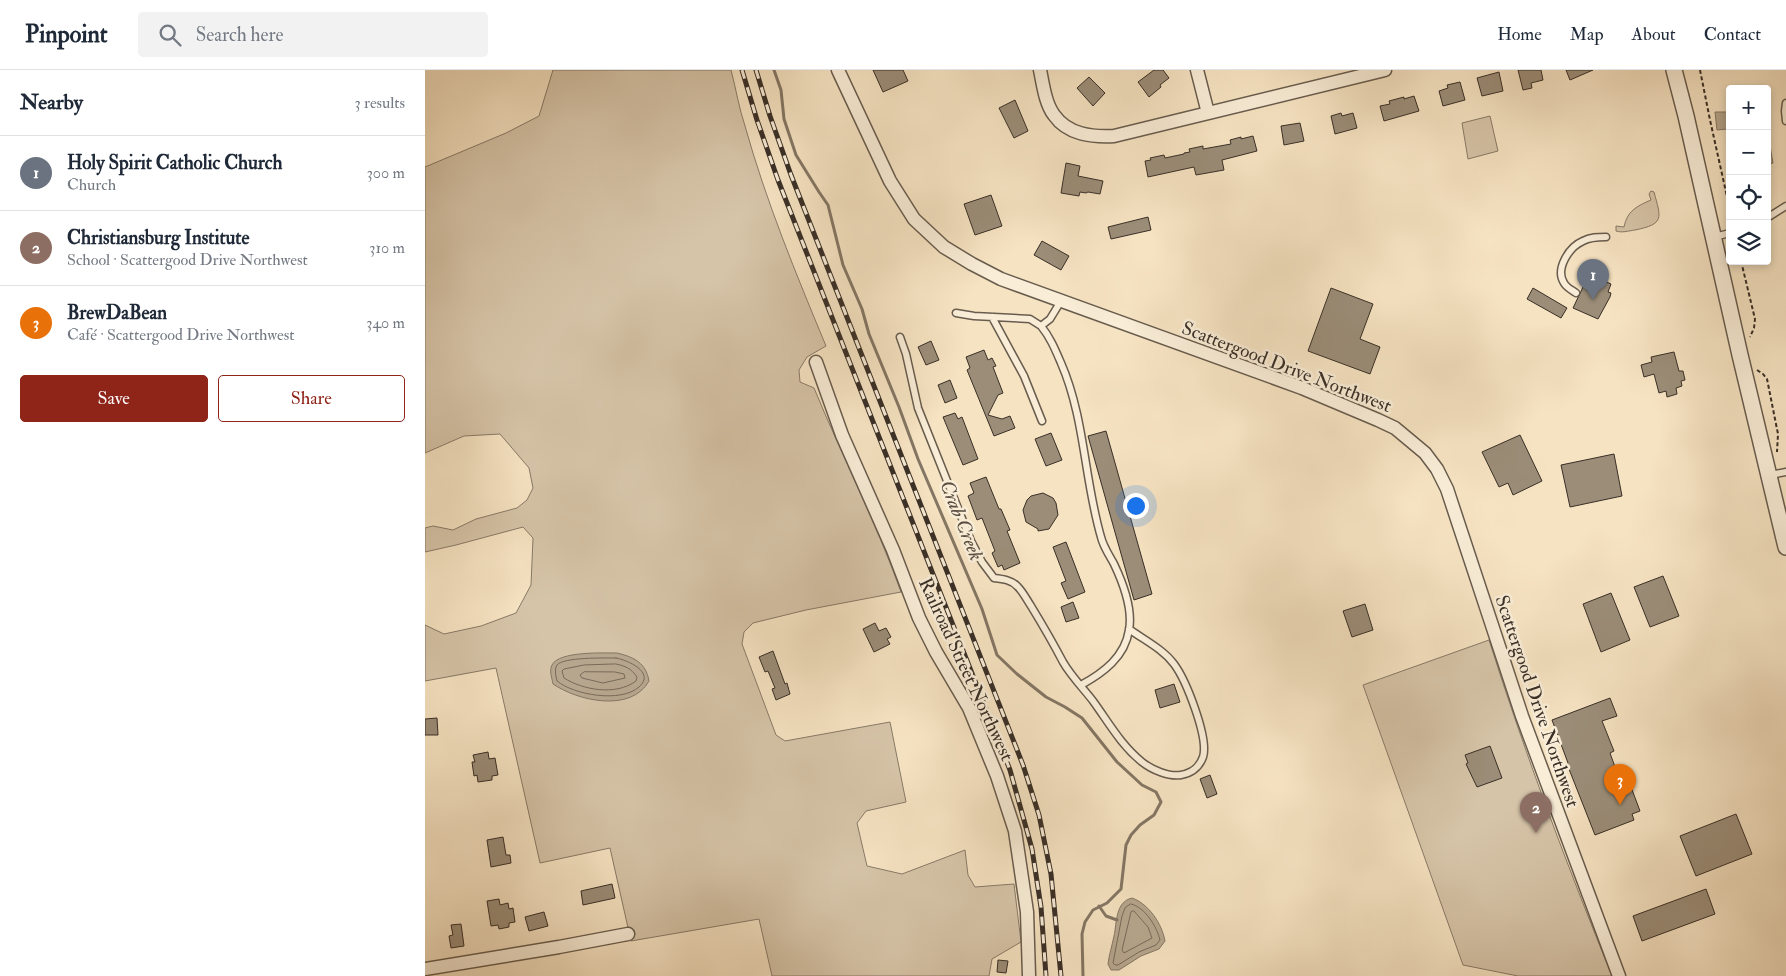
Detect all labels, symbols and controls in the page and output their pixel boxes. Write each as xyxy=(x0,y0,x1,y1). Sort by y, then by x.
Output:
search box xyxy=(138,12,488,57)
text: Pinpoint xyxy=(25,19,108,50)
icon: search xyxy=(156,21,184,49)
text: Search here xyxy=(196,23,283,47)
text: Home xyxy=(1497,23,1542,46)
text: Map xyxy=(1570,23,1604,46)
text: About xyxy=(1632,23,1676,46)
text: Contact xyxy=(1704,23,1761,46)
map controls xyxy=(1726,85,1771,265)
button: + xyxy=(1726,85,1771,130)
text: Nearby xyxy=(20,89,83,116)
text: 3 results xyxy=(354,93,405,113)
button: − xyxy=(1726,130,1771,175)
text: Holy Spirit Catholic Church xyxy=(67,151,282,175)
text: 1 xyxy=(33,163,39,183)
text: 300 m xyxy=(367,163,405,183)
text: Church xyxy=(67,175,116,195)
button: locate xyxy=(1726,175,1771,220)
button: layers xyxy=(1726,220,1771,265)
text: Christiansburg Institute xyxy=(67,226,249,250)
text: 2 xyxy=(32,238,40,258)
text: 310 m xyxy=(369,238,405,258)
text: School · Scattergood Drive Northwest xyxy=(67,250,308,270)
pin: 1 xyxy=(1577,259,1609,300)
text: BrewDaBean xyxy=(67,301,167,325)
text: 3 xyxy=(33,313,39,333)
text: 340 m xyxy=(366,313,405,333)
street label: Scattergood Drive Northwest xyxy=(1178,316,1395,418)
text: Café · Scattergood Drive Northwest xyxy=(67,325,294,345)
button: Save xyxy=(20,375,208,422)
button: Share xyxy=(218,375,405,422)
water label: Crab Creek xyxy=(934,476,989,564)
your location xyxy=(1123,493,1149,519)
street label: Railroad Street Northwest xyxy=(913,574,1019,765)
street label: Scattergood Drive Northwest xyxy=(1489,592,1585,811)
pin: 3 xyxy=(1604,764,1636,805)
pin: 2 xyxy=(1520,792,1552,833)

